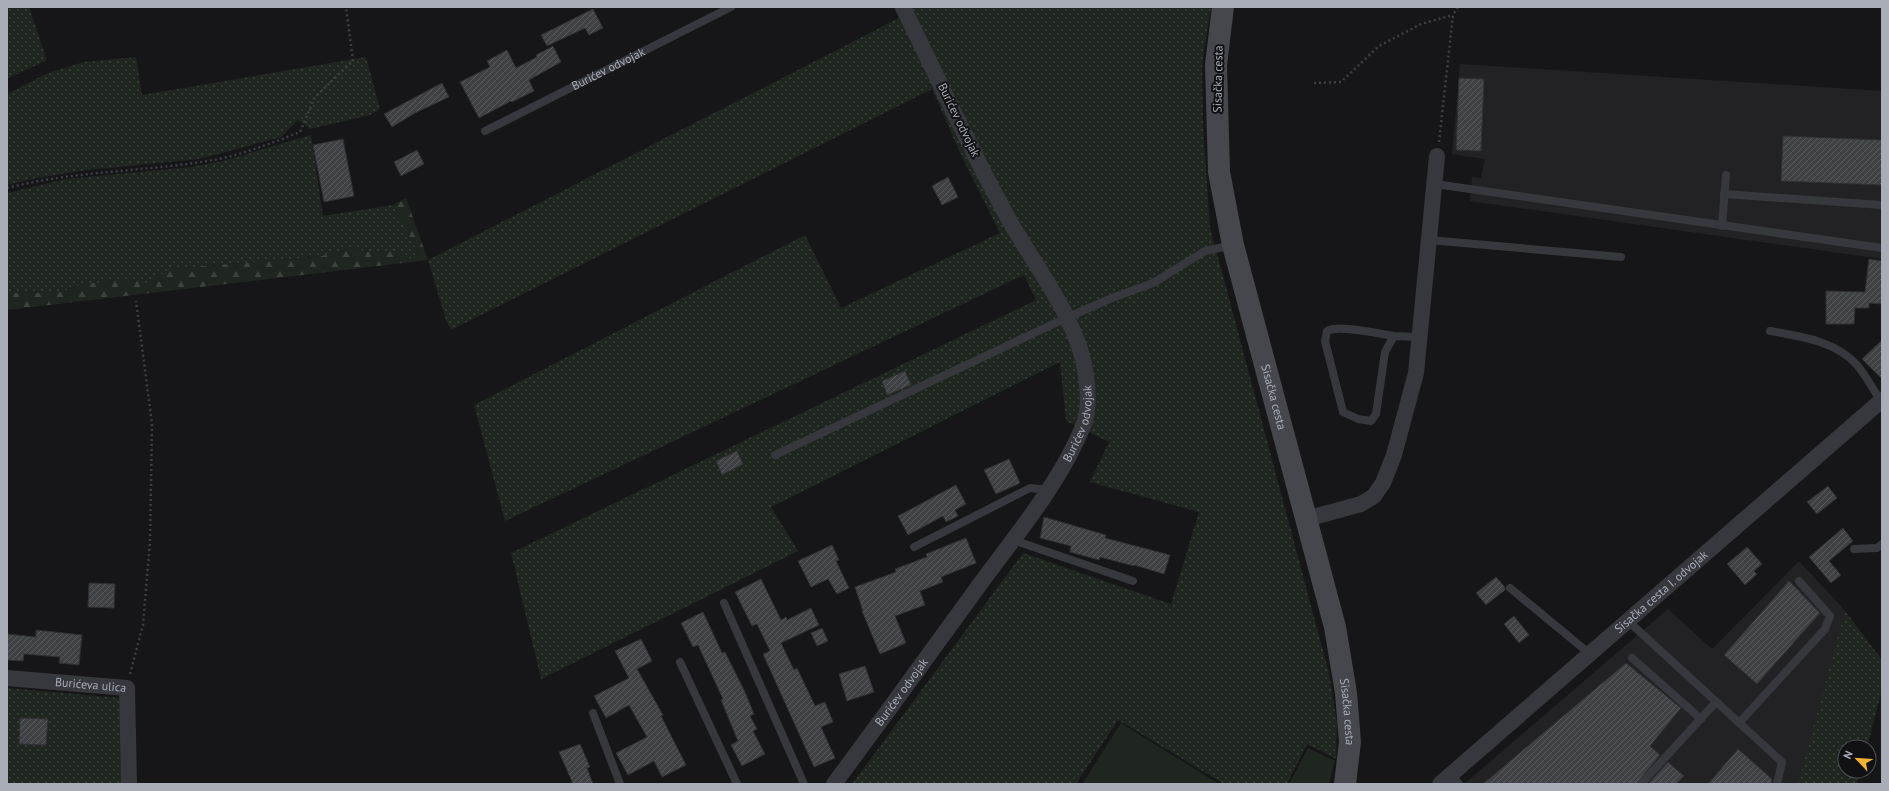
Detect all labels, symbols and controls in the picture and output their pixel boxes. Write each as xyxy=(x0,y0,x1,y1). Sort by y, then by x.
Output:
street label: Burićev odvojak xyxy=(569,44,647,93)
street label: Sisačka cesta xyxy=(1209,45,1226,113)
street label: Burićev odvojak xyxy=(935,80,984,159)
street label: Sisačka cesta xyxy=(1258,362,1290,431)
street label: Burićev odvojak xyxy=(1059,385,1095,464)
street label: Sisačka cesta I. odvojak xyxy=(1611,547,1711,636)
street label: Burićev odvojak xyxy=(871,655,931,729)
street label: Burićeva ulica xyxy=(55,674,127,695)
street label: Sisačka cesta xyxy=(1337,677,1358,746)
north arrow xyxy=(1837,739,1877,779)
text: N xyxy=(1840,749,1856,761)

